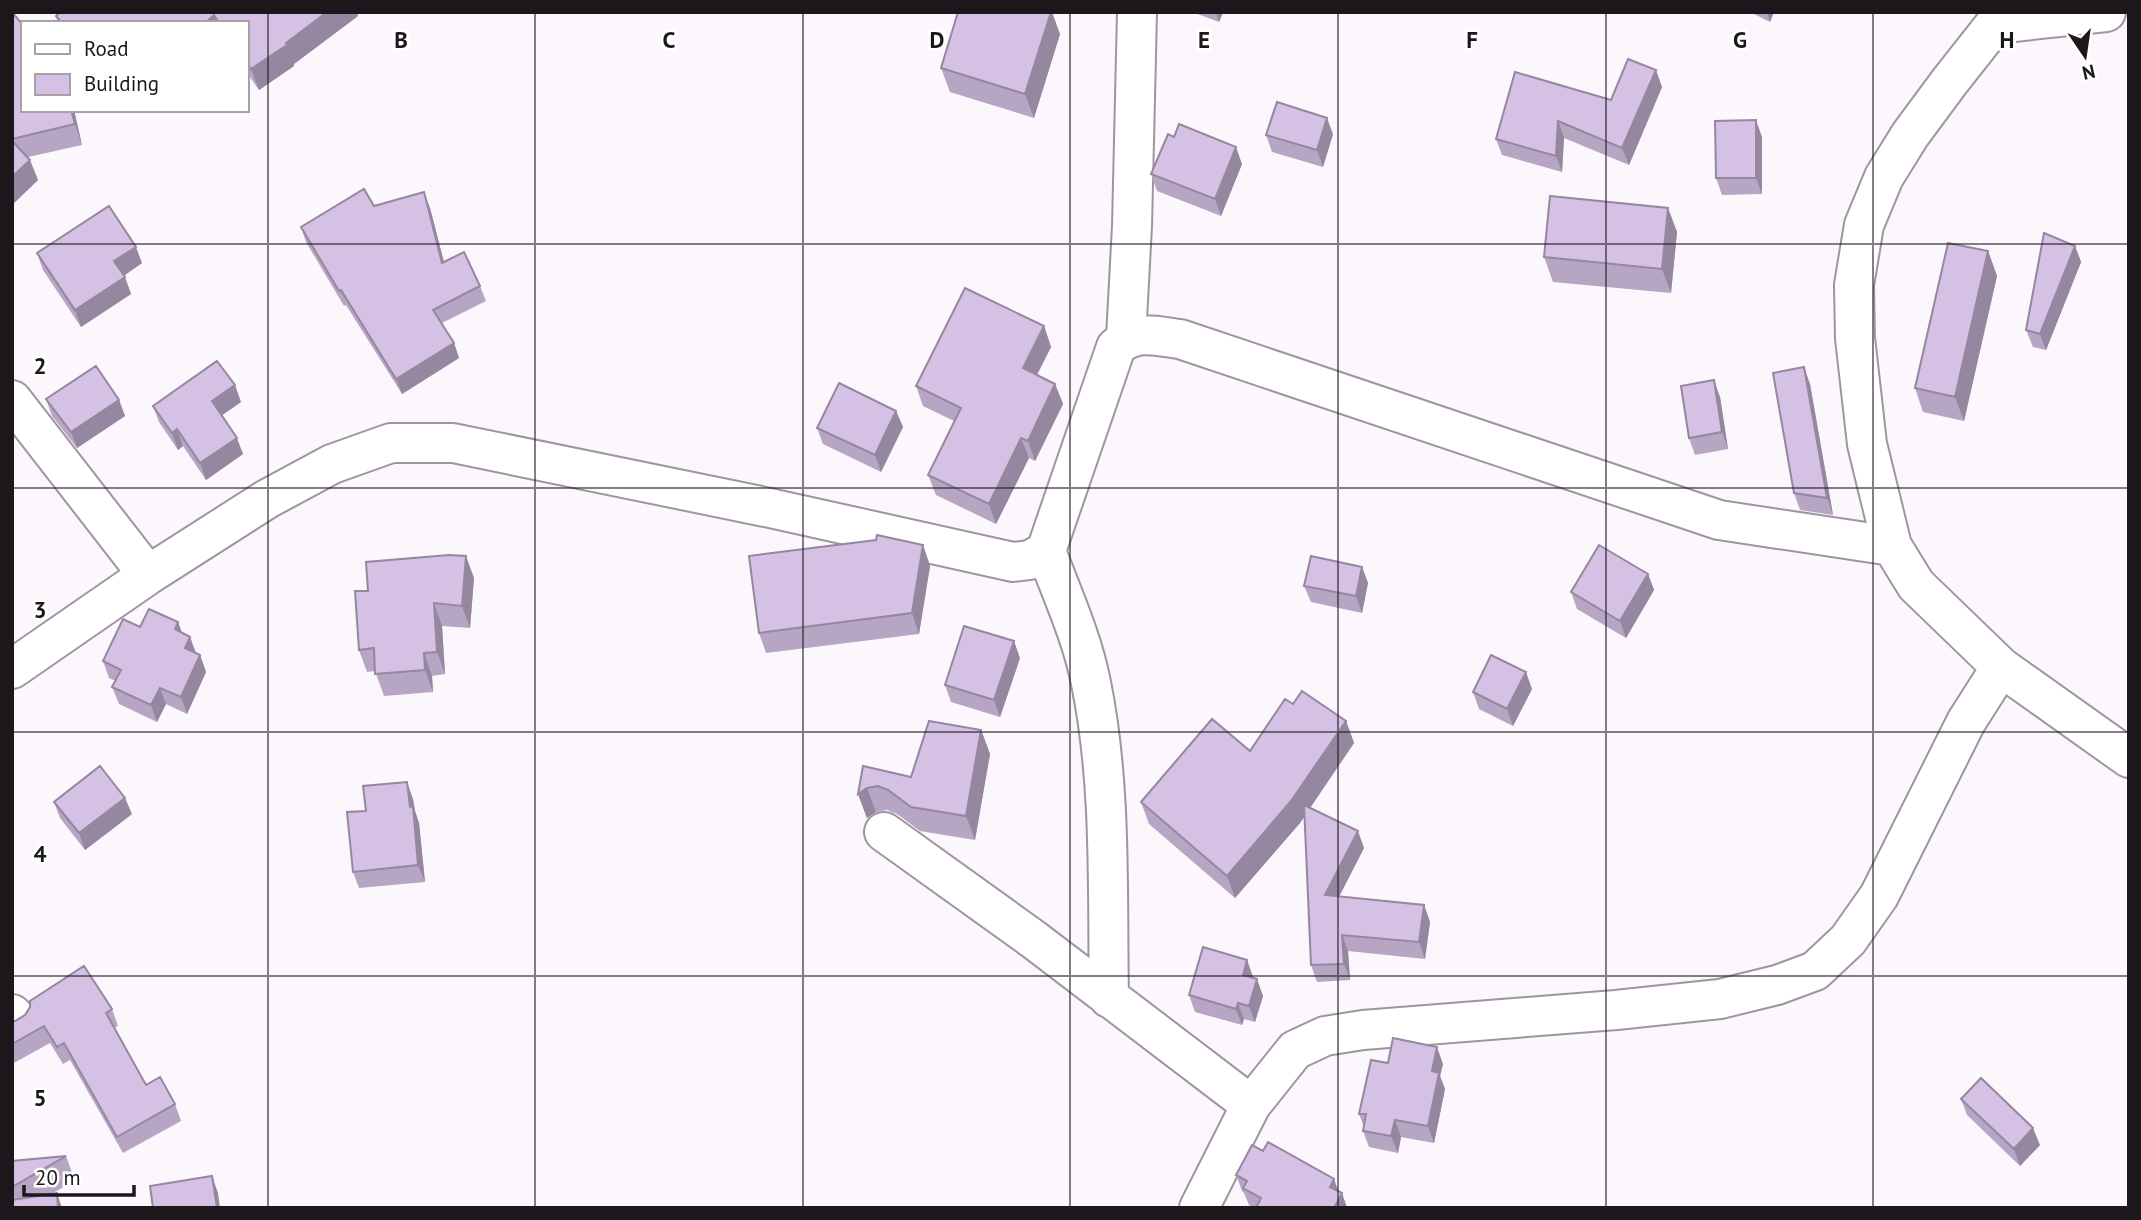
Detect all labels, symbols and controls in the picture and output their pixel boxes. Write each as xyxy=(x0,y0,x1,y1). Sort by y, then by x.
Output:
legend xyxy=(21,21,248,112)
north arrow xyxy=(2050,21,2120,91)
text: B xyxy=(394,25,408,54)
text: C xyxy=(663,25,676,54)
text: D xyxy=(930,25,944,54)
text: E xyxy=(1198,25,1210,54)
text: F xyxy=(1466,25,1478,54)
text: G xyxy=(1733,25,1747,54)
text: H xyxy=(2000,25,2014,54)
text: Road xyxy=(84,35,128,62)
text: N xyxy=(2080,59,2098,86)
text: Building xyxy=(84,70,159,97)
text: 2 xyxy=(33,351,47,380)
text: 3 xyxy=(33,595,47,624)
text: 4 xyxy=(33,839,47,868)
text: 5 xyxy=(33,1083,47,1112)
scale bar xyxy=(24,1154,135,1198)
text: 20 m xyxy=(35,1164,81,1191)

